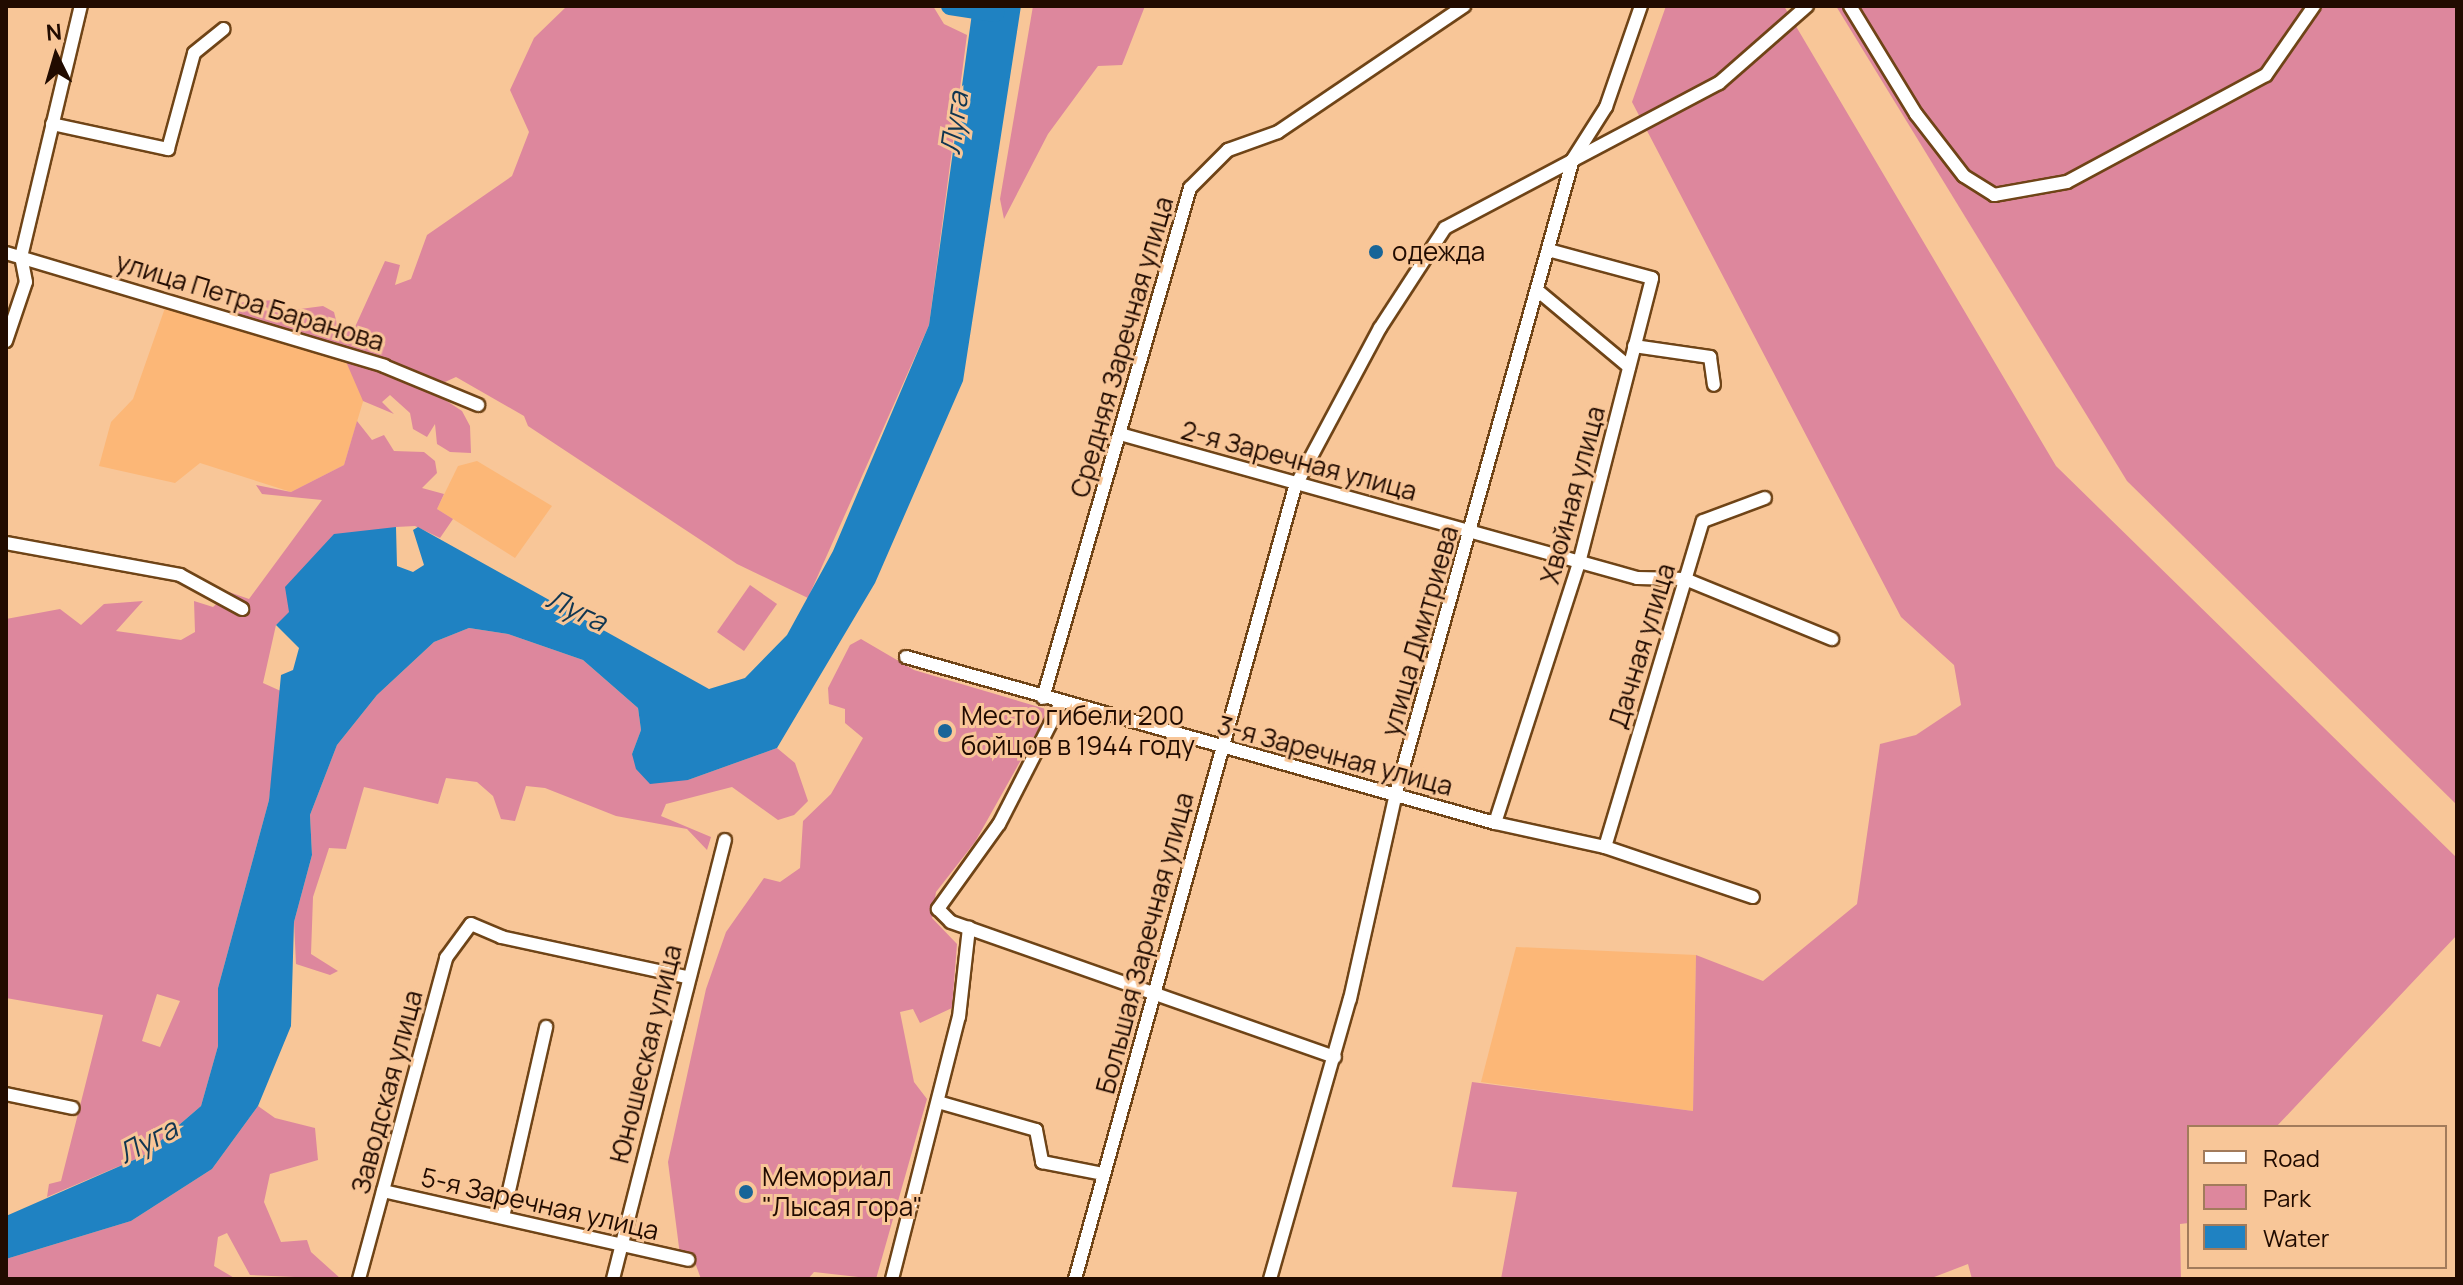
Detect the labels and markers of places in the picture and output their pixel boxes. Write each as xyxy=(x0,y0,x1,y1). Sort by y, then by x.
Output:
place label: одежда xyxy=(1392,236,1485,268)
marker: одежда xyxy=(1367,243,1385,261)
place label: Место гибели 200 бойцов в 1944 году xyxy=(961,700,1195,762)
marker: Место гибели 200 бойцов в 1944 году xyxy=(936,722,954,740)
place label: Мемориал "Лысая гора" xyxy=(762,1161,923,1222)
marker: Мемориал "Лысая гора" xyxy=(737,1183,755,1201)

